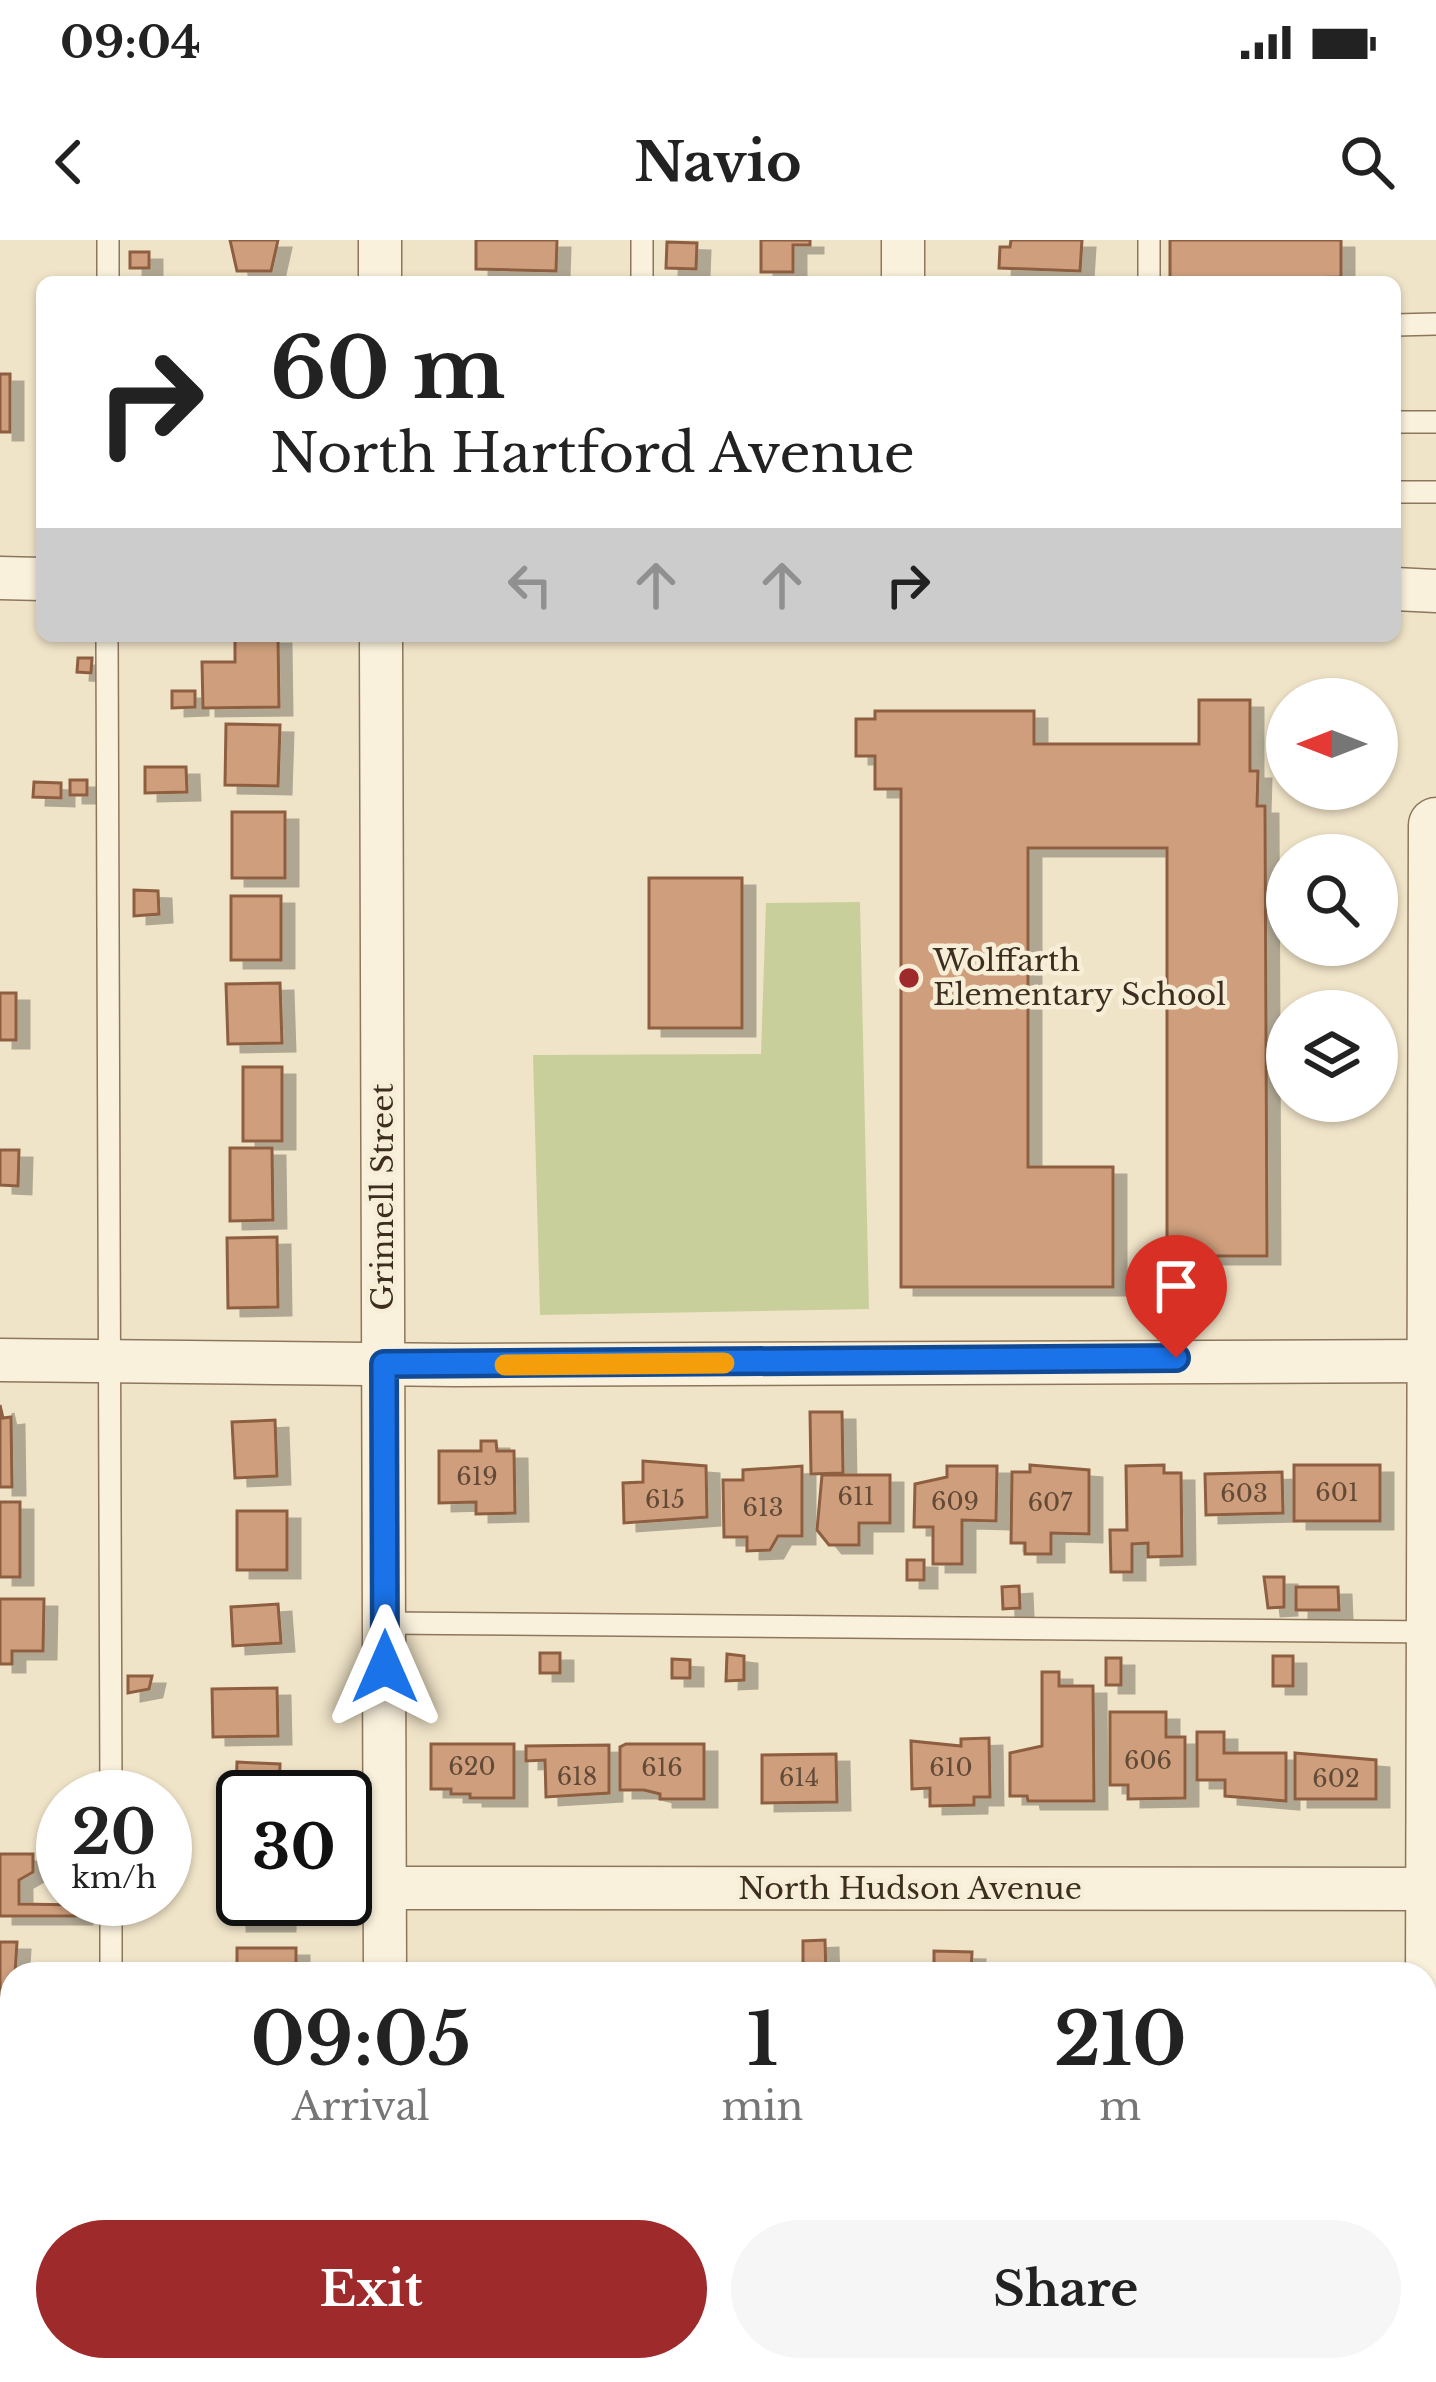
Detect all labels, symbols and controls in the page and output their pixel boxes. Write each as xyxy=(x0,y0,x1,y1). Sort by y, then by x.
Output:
text: 09:04 xyxy=(60,14,201,70)
icon: back xyxy=(36,129,102,195)
text: Navio xyxy=(634,129,802,196)
icon: search xyxy=(1334,129,1400,195)
text: 60 m xyxy=(270,317,505,421)
icon: right xyxy=(72,324,228,480)
text: North Hartford Avenue xyxy=(270,420,915,487)
icon: left xyxy=(497,552,563,618)
icon: ahead xyxy=(623,552,689,618)
icon: ahead xyxy=(749,552,815,618)
icon: right xyxy=(875,552,941,618)
north arrow xyxy=(1266,678,1398,810)
map controls xyxy=(1266,678,1398,1122)
button: search xyxy=(1266,834,1398,966)
place label: Wolffarth Elementary School xyxy=(932,942,1226,1013)
marker: Wolffarth Elementary School xyxy=(896,965,922,991)
button: layers xyxy=(1266,990,1398,1122)
street label: Grinnell Street xyxy=(364,1083,401,1311)
pin xyxy=(1125,1235,1227,1358)
icon: arrive xyxy=(1143,1253,1209,1319)
house number: 619 xyxy=(456,1462,498,1491)
house number: 601 xyxy=(1315,1478,1359,1507)
house number: 603 xyxy=(1220,1479,1268,1508)
house number: 611 xyxy=(838,1482,874,1511)
house number: 615 xyxy=(645,1485,685,1514)
house number: 609 xyxy=(931,1487,979,1516)
house number: 607 xyxy=(1028,1488,1073,1517)
house number: 613 xyxy=(743,1493,783,1522)
position arrow xyxy=(322,1604,448,1730)
house number: 606 xyxy=(1124,1746,1172,1775)
house number: 620 xyxy=(448,1752,496,1781)
house number: 616 xyxy=(641,1753,683,1782)
house number: 610 xyxy=(929,1753,973,1782)
house number: 618 xyxy=(557,1762,597,1791)
house number: 614 xyxy=(779,1763,819,1792)
house number: 602 xyxy=(1312,1764,1360,1793)
speed limit sign: 30 xyxy=(216,1770,372,1926)
text: 20 xyxy=(72,1796,156,1870)
text: km/h xyxy=(71,1859,157,1896)
street label: North Hudson Avenue xyxy=(738,1870,1082,1907)
text: 09:05 xyxy=(250,1995,471,2084)
text: 1 xyxy=(747,1995,778,2084)
text: 210 xyxy=(1054,1995,1187,2084)
text: Arrival xyxy=(292,2082,430,2131)
text: min xyxy=(721,2082,803,2131)
text: m xyxy=(1099,2082,1141,2131)
button: Exit xyxy=(36,2220,707,2358)
button: Share xyxy=(731,2220,1401,2358)

